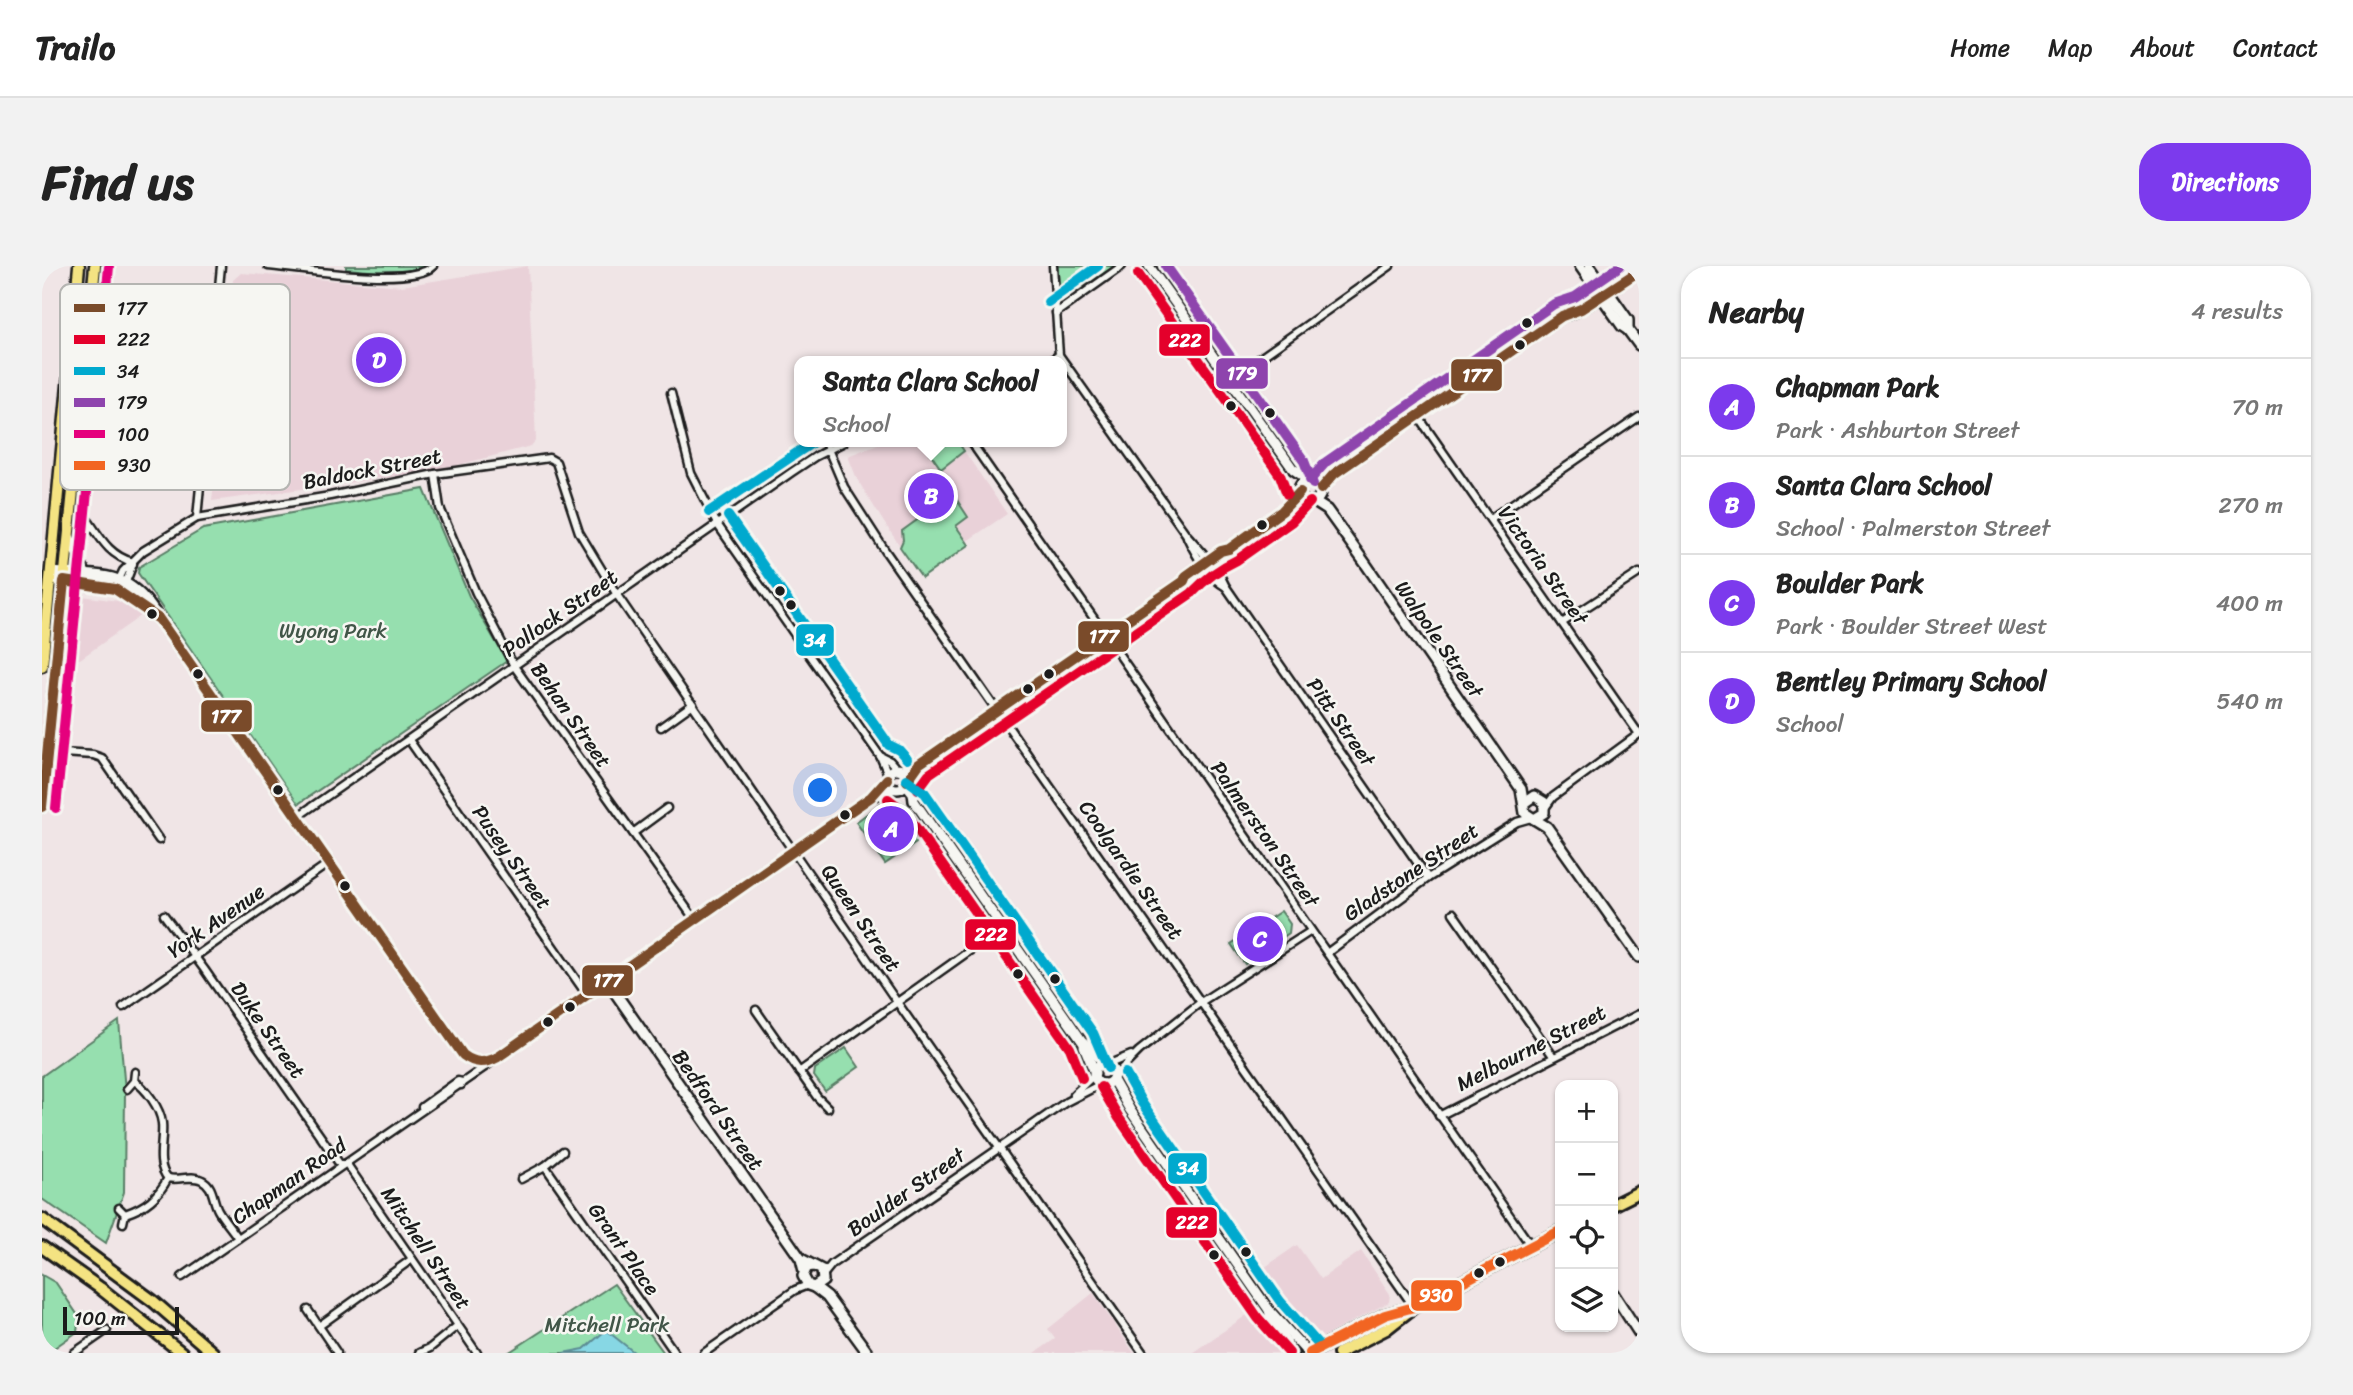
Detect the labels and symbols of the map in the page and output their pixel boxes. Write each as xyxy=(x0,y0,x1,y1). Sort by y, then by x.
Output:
legend xyxy=(60,284,290,490)
text: 177 xyxy=(117,292,148,325)
unlabelled marker xyxy=(1520,316,1534,330)
text: 222 xyxy=(117,323,150,356)
line badge: 222 xyxy=(1158,323,1211,357)
text: 222 xyxy=(1168,324,1201,357)
pin: D xyxy=(356,334,402,386)
unlabelled marker xyxy=(1513,338,1527,352)
text: 34 xyxy=(117,355,139,388)
line badge: 179 xyxy=(1215,357,1269,390)
text: 179 xyxy=(1227,357,1258,390)
line badge: 177 xyxy=(1450,358,1503,392)
text: 177 xyxy=(1462,359,1494,392)
text: 179 xyxy=(117,386,148,419)
unlabelled marker xyxy=(1224,399,1238,413)
unlabelled marker xyxy=(1263,406,1277,420)
text: 100 xyxy=(117,418,149,451)
street label: Baldock Street xyxy=(299,437,445,501)
text: 930 xyxy=(117,449,151,482)
pin: B xyxy=(908,470,954,522)
street label: Victoria Street xyxy=(1487,497,1599,634)
unlabelled marker xyxy=(1255,518,1269,532)
street label: Pollock Street xyxy=(494,559,626,667)
street label: Walpole Street xyxy=(1384,572,1495,707)
unlabelled marker xyxy=(773,584,787,598)
unlabelled marker xyxy=(784,598,798,612)
unlabelled marker xyxy=(145,607,159,621)
park label: Wyong Park xyxy=(279,612,387,650)
line badge: 177 xyxy=(1077,620,1130,653)
text: 177 xyxy=(1089,620,1121,653)
line badge: 34 xyxy=(795,623,835,657)
text: 34 xyxy=(803,624,826,657)
street label: Behan Street xyxy=(520,654,622,776)
unlabelled marker xyxy=(191,667,205,681)
unlabelled marker xyxy=(1042,667,1056,681)
street label: Pitt Street xyxy=(1296,669,1387,776)
unlabelled marker xyxy=(1021,682,1035,696)
line badge: 177 xyxy=(200,699,253,733)
text: 177 xyxy=(211,700,243,733)
street label: Palmerston Street xyxy=(1200,753,1331,917)
your location xyxy=(803,773,837,807)
unlabelled marker xyxy=(271,783,285,797)
street label: Coolgardie Street xyxy=(1068,792,1194,948)
street label: Pusey Street xyxy=(462,796,562,918)
pin: A xyxy=(868,803,914,855)
unlabelled marker xyxy=(838,808,852,822)
street label: Gladstone Street xyxy=(1335,812,1487,932)
street label: Queen Street xyxy=(810,856,912,980)
street label: York Avenue xyxy=(159,873,273,969)
unlabelled marker xyxy=(338,879,352,893)
pin: C xyxy=(1237,913,1283,965)
line badge: 222 xyxy=(964,918,1017,951)
text: 222 xyxy=(974,918,1007,951)
line badge: 177 xyxy=(581,964,634,997)
text: 177 xyxy=(593,964,625,997)
unlabelled marker xyxy=(1011,967,1025,981)
unlabelled marker xyxy=(1048,972,1062,986)
street label: Duke Street xyxy=(220,973,316,1087)
street label: Melbourne Street xyxy=(1449,994,1613,1102)
unlabelled marker xyxy=(563,1000,577,1014)
unlabelled marker xyxy=(541,1015,555,1029)
street label: Bedford Street xyxy=(662,1041,774,1179)
street label: Chapman Road xyxy=(223,1126,356,1235)
street label: Boulder Street xyxy=(839,1136,974,1247)
line badge: 34 xyxy=(1167,1152,1208,1185)
text: 34 xyxy=(1176,1152,1199,1185)
street label: Mitchell Street xyxy=(370,1178,482,1318)
street label: Grant Place xyxy=(578,1194,670,1304)
line badge: 222 xyxy=(1165,1206,1218,1239)
text: 222 xyxy=(1175,1206,1208,1239)
unlabelled marker xyxy=(1239,1245,1253,1259)
unlabelled marker xyxy=(1207,1248,1221,1262)
unlabelled marker xyxy=(1493,1255,1507,1269)
unlabelled marker xyxy=(1472,1266,1486,1280)
line badge: 930 xyxy=(1410,1279,1463,1312)
text: 930 xyxy=(1419,1279,1453,1312)
scale bar xyxy=(63,1304,178,1336)
park label: Mitchell Park xyxy=(545,1306,670,1344)

